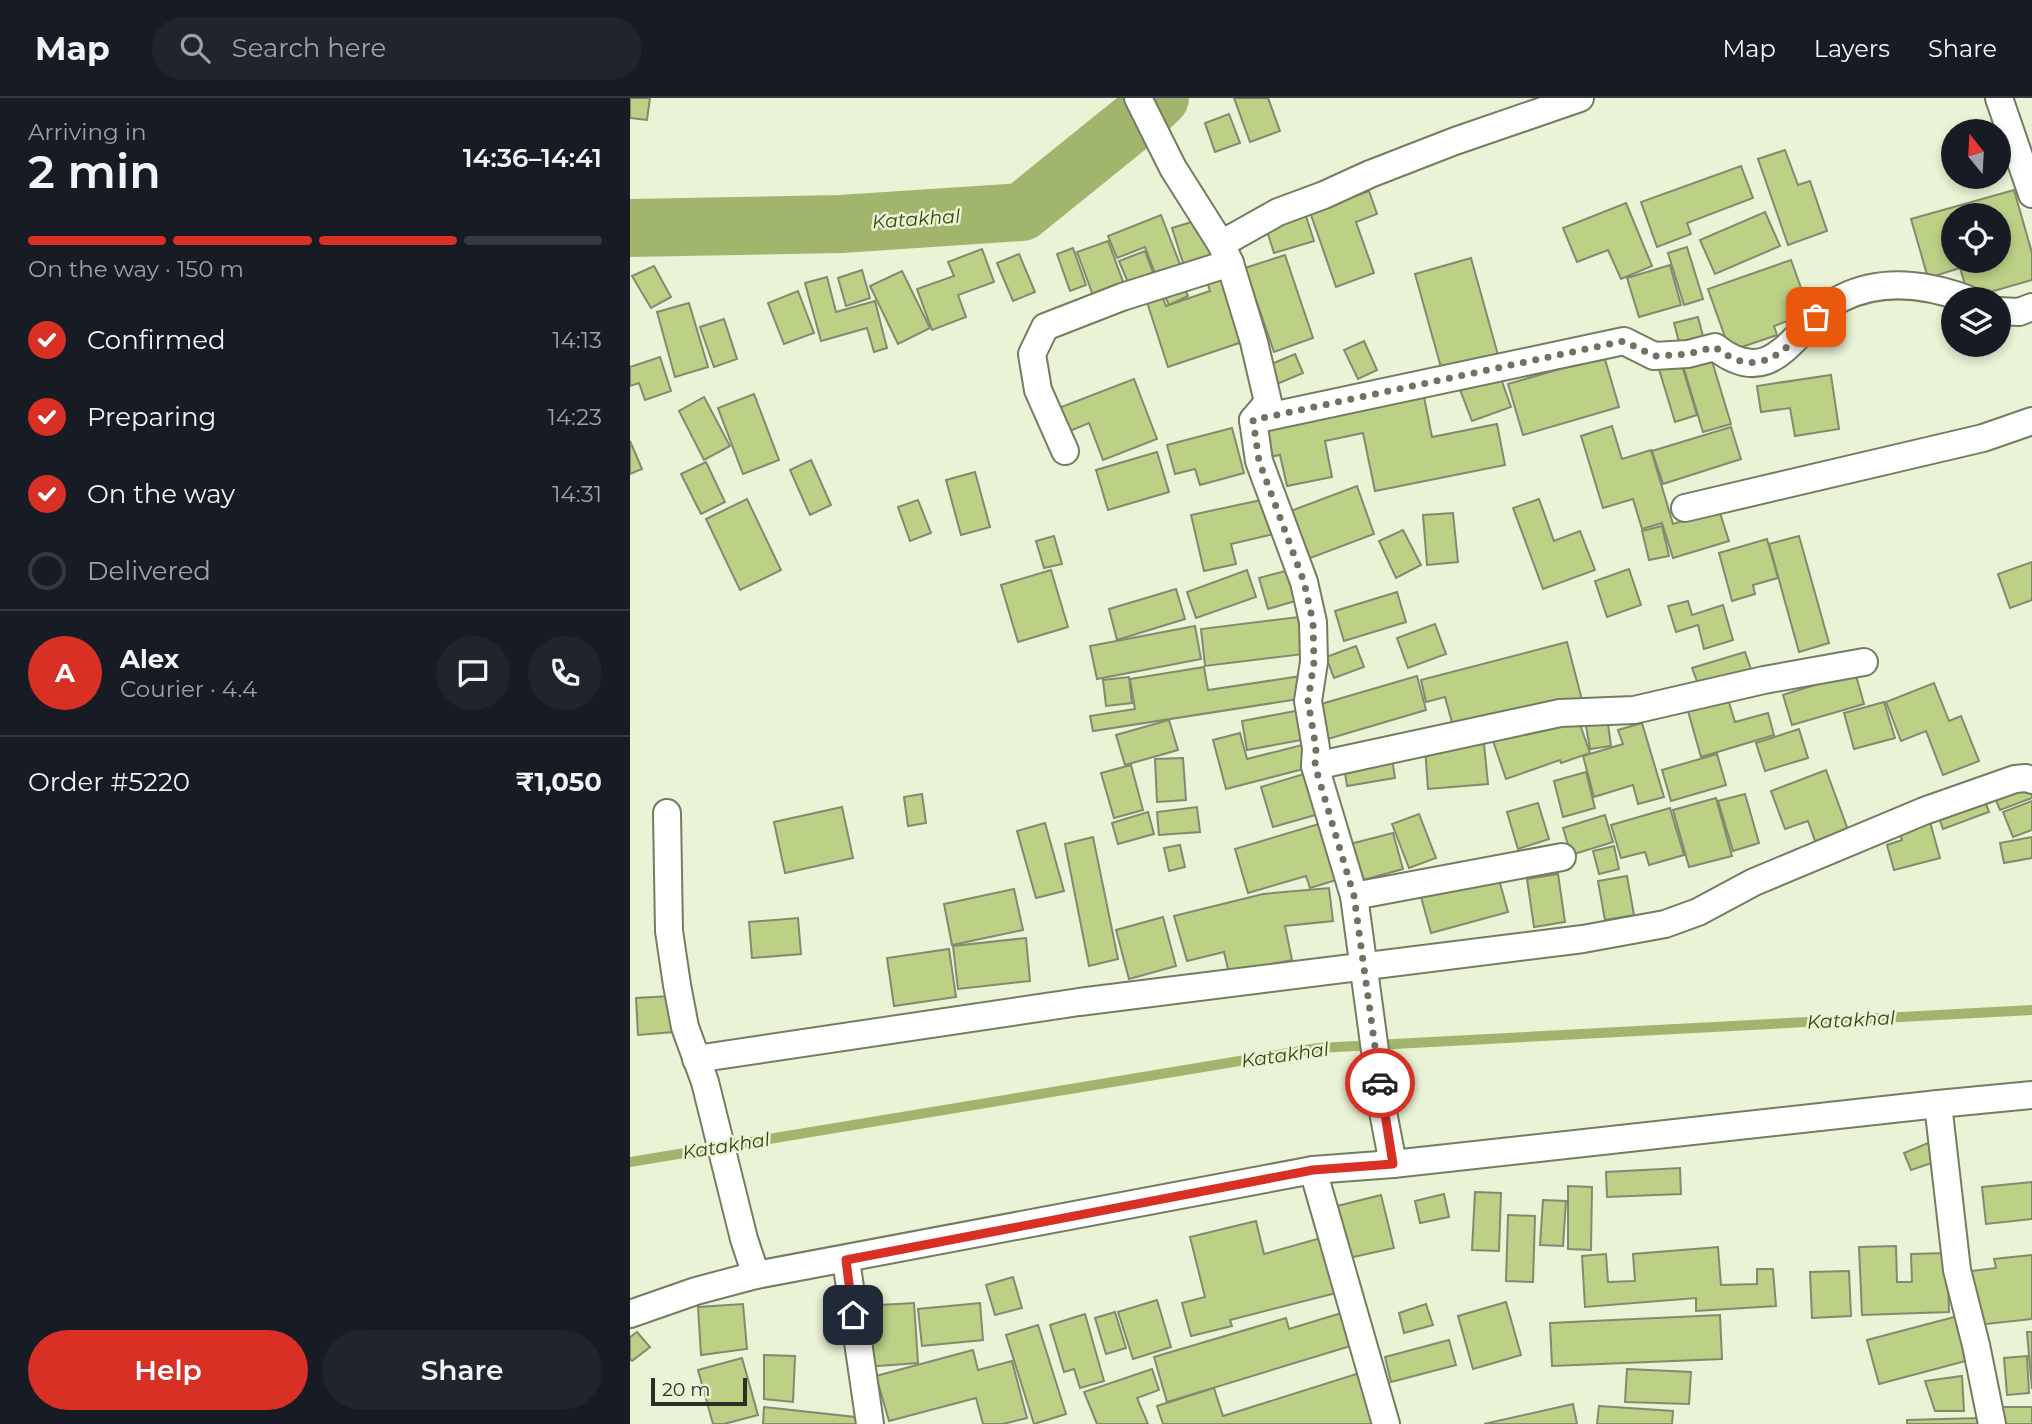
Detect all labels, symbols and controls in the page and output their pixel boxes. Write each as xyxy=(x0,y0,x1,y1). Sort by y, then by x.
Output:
search box xyxy=(152,17,642,80)
text: Map xyxy=(35,28,110,68)
icon: search xyxy=(176,29,214,67)
text: Search here xyxy=(232,32,386,64)
text: Map xyxy=(1722,34,1776,63)
text: Layers xyxy=(1814,34,1890,63)
text: Share xyxy=(1928,34,1997,63)
text: Arriving in xyxy=(28,118,147,146)
north arrow xyxy=(1941,119,2011,189)
map controls xyxy=(1941,119,2011,357)
text: 14:36–14:41 xyxy=(463,142,602,174)
text: 2 min xyxy=(28,143,161,200)
button: locate xyxy=(1941,203,2011,273)
water label: Katakhal xyxy=(871,204,962,234)
text: On the way · 150 m xyxy=(28,255,244,283)
pin xyxy=(1786,287,1846,347)
button: layers xyxy=(1941,287,2011,357)
icon: bag xyxy=(1797,298,1835,336)
icon: check xyxy=(28,321,66,359)
text: Confirmed xyxy=(87,324,226,356)
text: 14:13 xyxy=(552,326,602,354)
icon: check xyxy=(28,398,66,436)
text: Preparing xyxy=(87,401,216,433)
text: 14:23 xyxy=(547,403,602,431)
icon: check xyxy=(28,475,66,513)
text: On the way xyxy=(87,478,235,510)
text: 14:31 xyxy=(552,480,602,508)
text: Delivered xyxy=(87,555,211,587)
button: chat xyxy=(436,636,510,710)
button: phone xyxy=(528,636,602,710)
text: Alex xyxy=(120,643,179,675)
text: A xyxy=(55,657,75,689)
text: Courier · 4.4 xyxy=(120,675,257,703)
text: Order #5220 xyxy=(28,766,190,798)
text: ₹1,050 xyxy=(516,766,602,798)
water label: Katakhal xyxy=(1806,1006,1897,1034)
water label: Katakhal xyxy=(1240,1037,1331,1073)
courier xyxy=(1345,1048,1415,1118)
icon: car xyxy=(1361,1064,1399,1102)
water label: Katakhal xyxy=(681,1128,772,1164)
pin xyxy=(823,1285,883,1345)
icon: home xyxy=(834,1296,872,1334)
button: Help xyxy=(28,1330,308,1410)
button: Share xyxy=(322,1330,602,1410)
scale bar xyxy=(651,1375,747,1407)
text: 20 m xyxy=(662,1378,710,1401)

